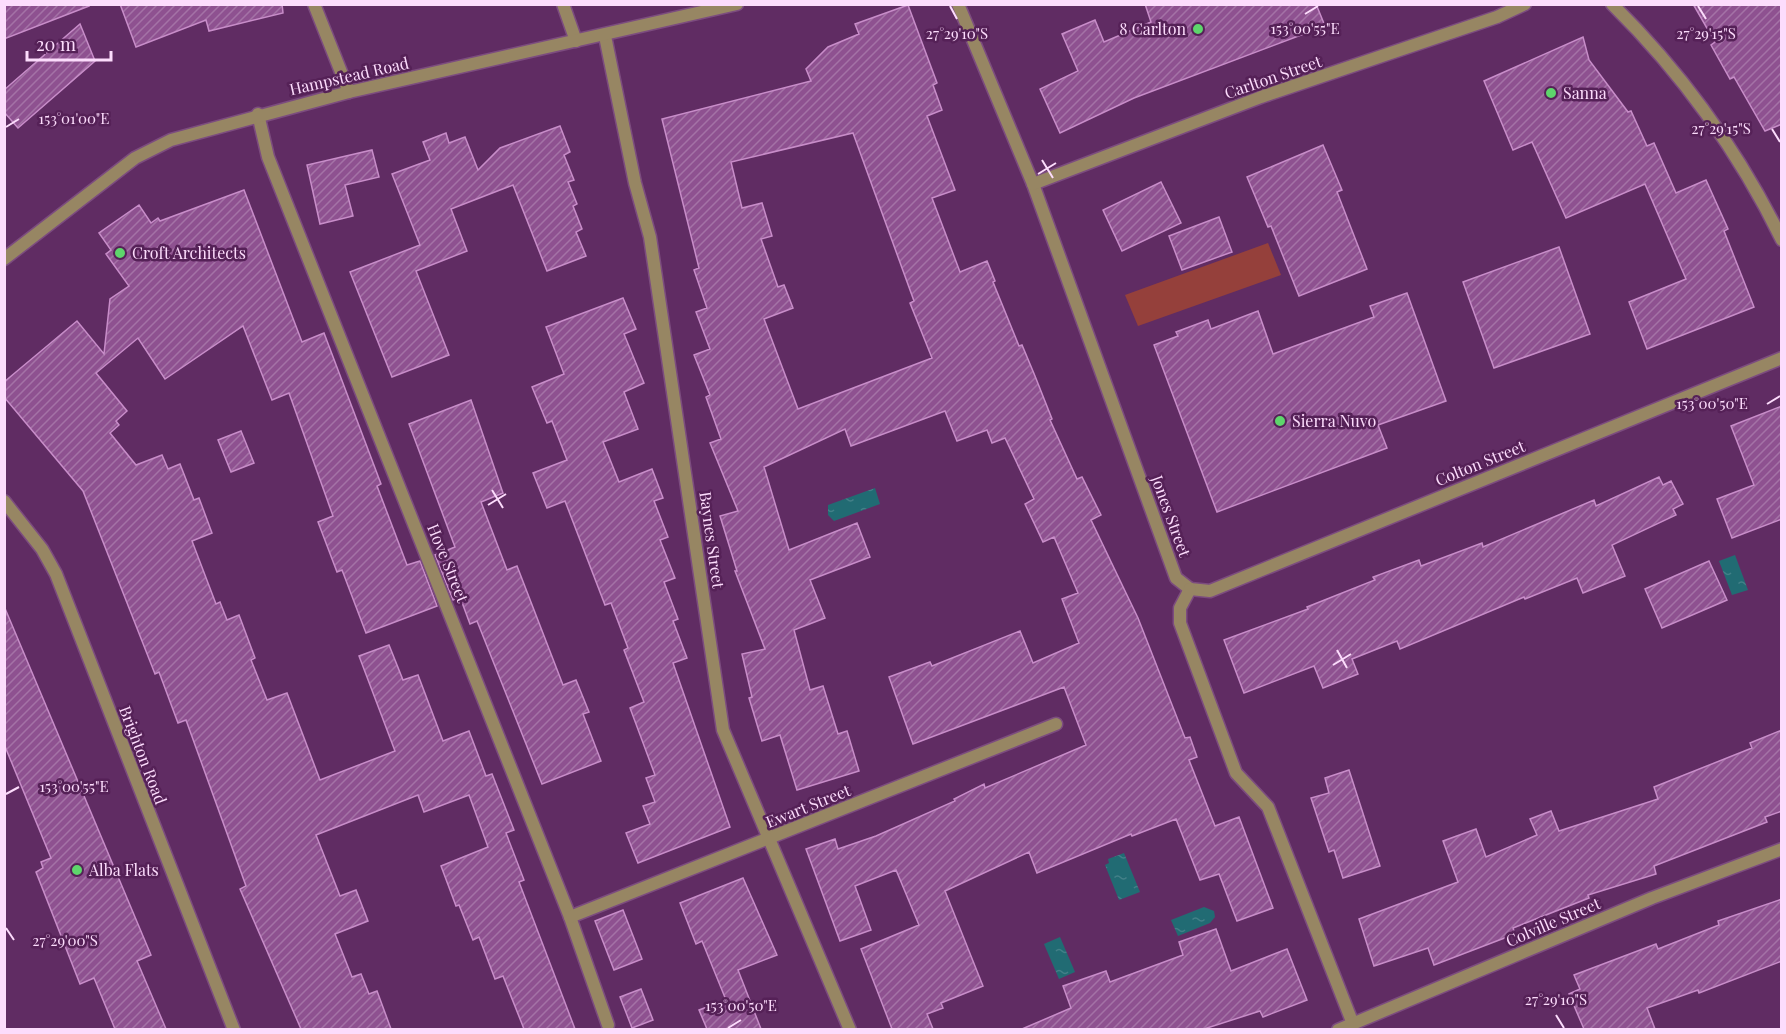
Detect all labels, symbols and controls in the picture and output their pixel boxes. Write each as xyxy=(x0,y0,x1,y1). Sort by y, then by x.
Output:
place label: 8 Carlton xyxy=(1119,18,1186,39)
text: 153°00'55"E xyxy=(1270,18,1340,38)
marker: 8 Carlton xyxy=(1191,22,1205,36)
text: 27°29'10"S xyxy=(926,23,988,43)
text: 27°29'15"S xyxy=(1676,23,1736,43)
scale bar xyxy=(27,24,111,62)
text: 20 m xyxy=(36,32,76,56)
street label: Carlton Street xyxy=(1222,50,1324,103)
street label: Hampstead Road xyxy=(287,52,411,99)
place label: Sanna xyxy=(1563,82,1607,103)
marker: Sanna xyxy=(1544,86,1558,100)
text: 153°01'00"E xyxy=(39,108,109,128)
text: 27°29'15"S xyxy=(1691,118,1751,138)
place label: Croft Architects xyxy=(132,242,246,263)
marker: Croft Architects xyxy=(113,246,127,260)
text: 153°00'50"E xyxy=(1676,393,1748,413)
place label: Sierra Nuvo xyxy=(1292,410,1376,431)
marker: Sierra Nuvo xyxy=(1273,414,1287,428)
street label: Colton Street xyxy=(1432,435,1528,490)
street label: Jones Street xyxy=(1147,471,1196,560)
street label: Baynes Street xyxy=(695,490,730,590)
street label: Hove Street xyxy=(423,520,474,606)
street label: Brighton Road xyxy=(115,703,172,807)
text: 153°00'55"E xyxy=(39,776,109,796)
street label: Ewart Street xyxy=(762,779,853,832)
place label: Alba Flats xyxy=(88,859,159,880)
marker: Alba Flats xyxy=(70,863,84,877)
street label: Colville Street xyxy=(1502,892,1604,951)
text: 27°29'00"S xyxy=(32,930,98,950)
text: 27°29'10"S xyxy=(1525,989,1587,1009)
text: 153°00'50"E xyxy=(705,995,777,1015)

